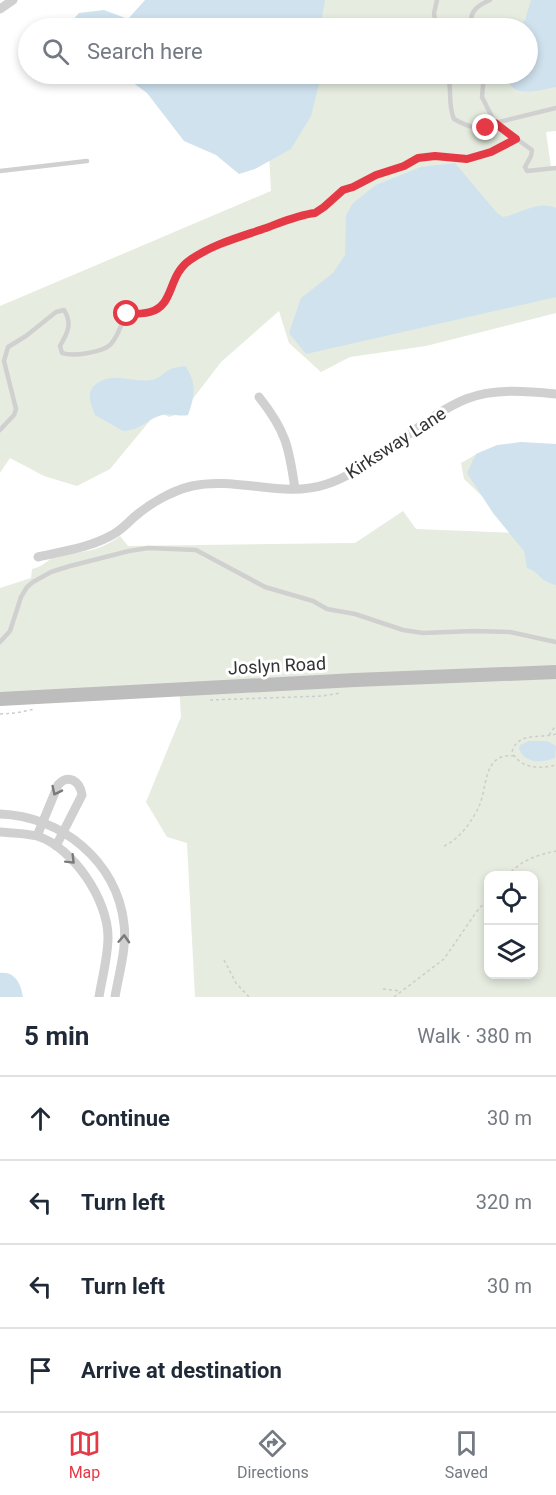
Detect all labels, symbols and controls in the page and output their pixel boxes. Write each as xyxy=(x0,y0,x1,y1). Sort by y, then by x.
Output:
search box xyxy=(18,18,538,84)
icon: search xyxy=(39,35,72,68)
text: Search here xyxy=(87,39,203,64)
route end xyxy=(472,114,498,140)
route start xyxy=(113,300,139,326)
street label: Kirksway Lane xyxy=(342,402,450,483)
street label: Joslyn Road xyxy=(227,652,327,679)
one-way arrow xyxy=(51,785,63,796)
one-way arrow xyxy=(64,853,75,864)
map controls xyxy=(484,871,538,979)
button: locate xyxy=(484,871,538,925)
button: layers xyxy=(484,925,538,979)
one-way arrow xyxy=(117,935,130,944)
text: 5 min xyxy=(24,1021,89,1051)
text: Walk · 380 m xyxy=(417,1024,532,1048)
icon: ahead xyxy=(24,1102,57,1135)
text: Continue xyxy=(81,1106,170,1131)
text: 30 m xyxy=(487,1106,532,1130)
icon: left xyxy=(24,1186,57,1219)
text: Turn left xyxy=(81,1190,165,1215)
text: 320 m xyxy=(476,1190,532,1214)
icon: left xyxy=(24,1270,57,1303)
text: Turn left xyxy=(81,1274,165,1299)
text: 30 m xyxy=(487,1274,532,1298)
icon: arrive xyxy=(24,1354,57,1387)
text: Arrive at destination xyxy=(81,1358,282,1383)
tab: Map xyxy=(68,1427,101,1482)
tab: Directions xyxy=(237,1427,309,1482)
tab: Saved xyxy=(445,1427,488,1482)

